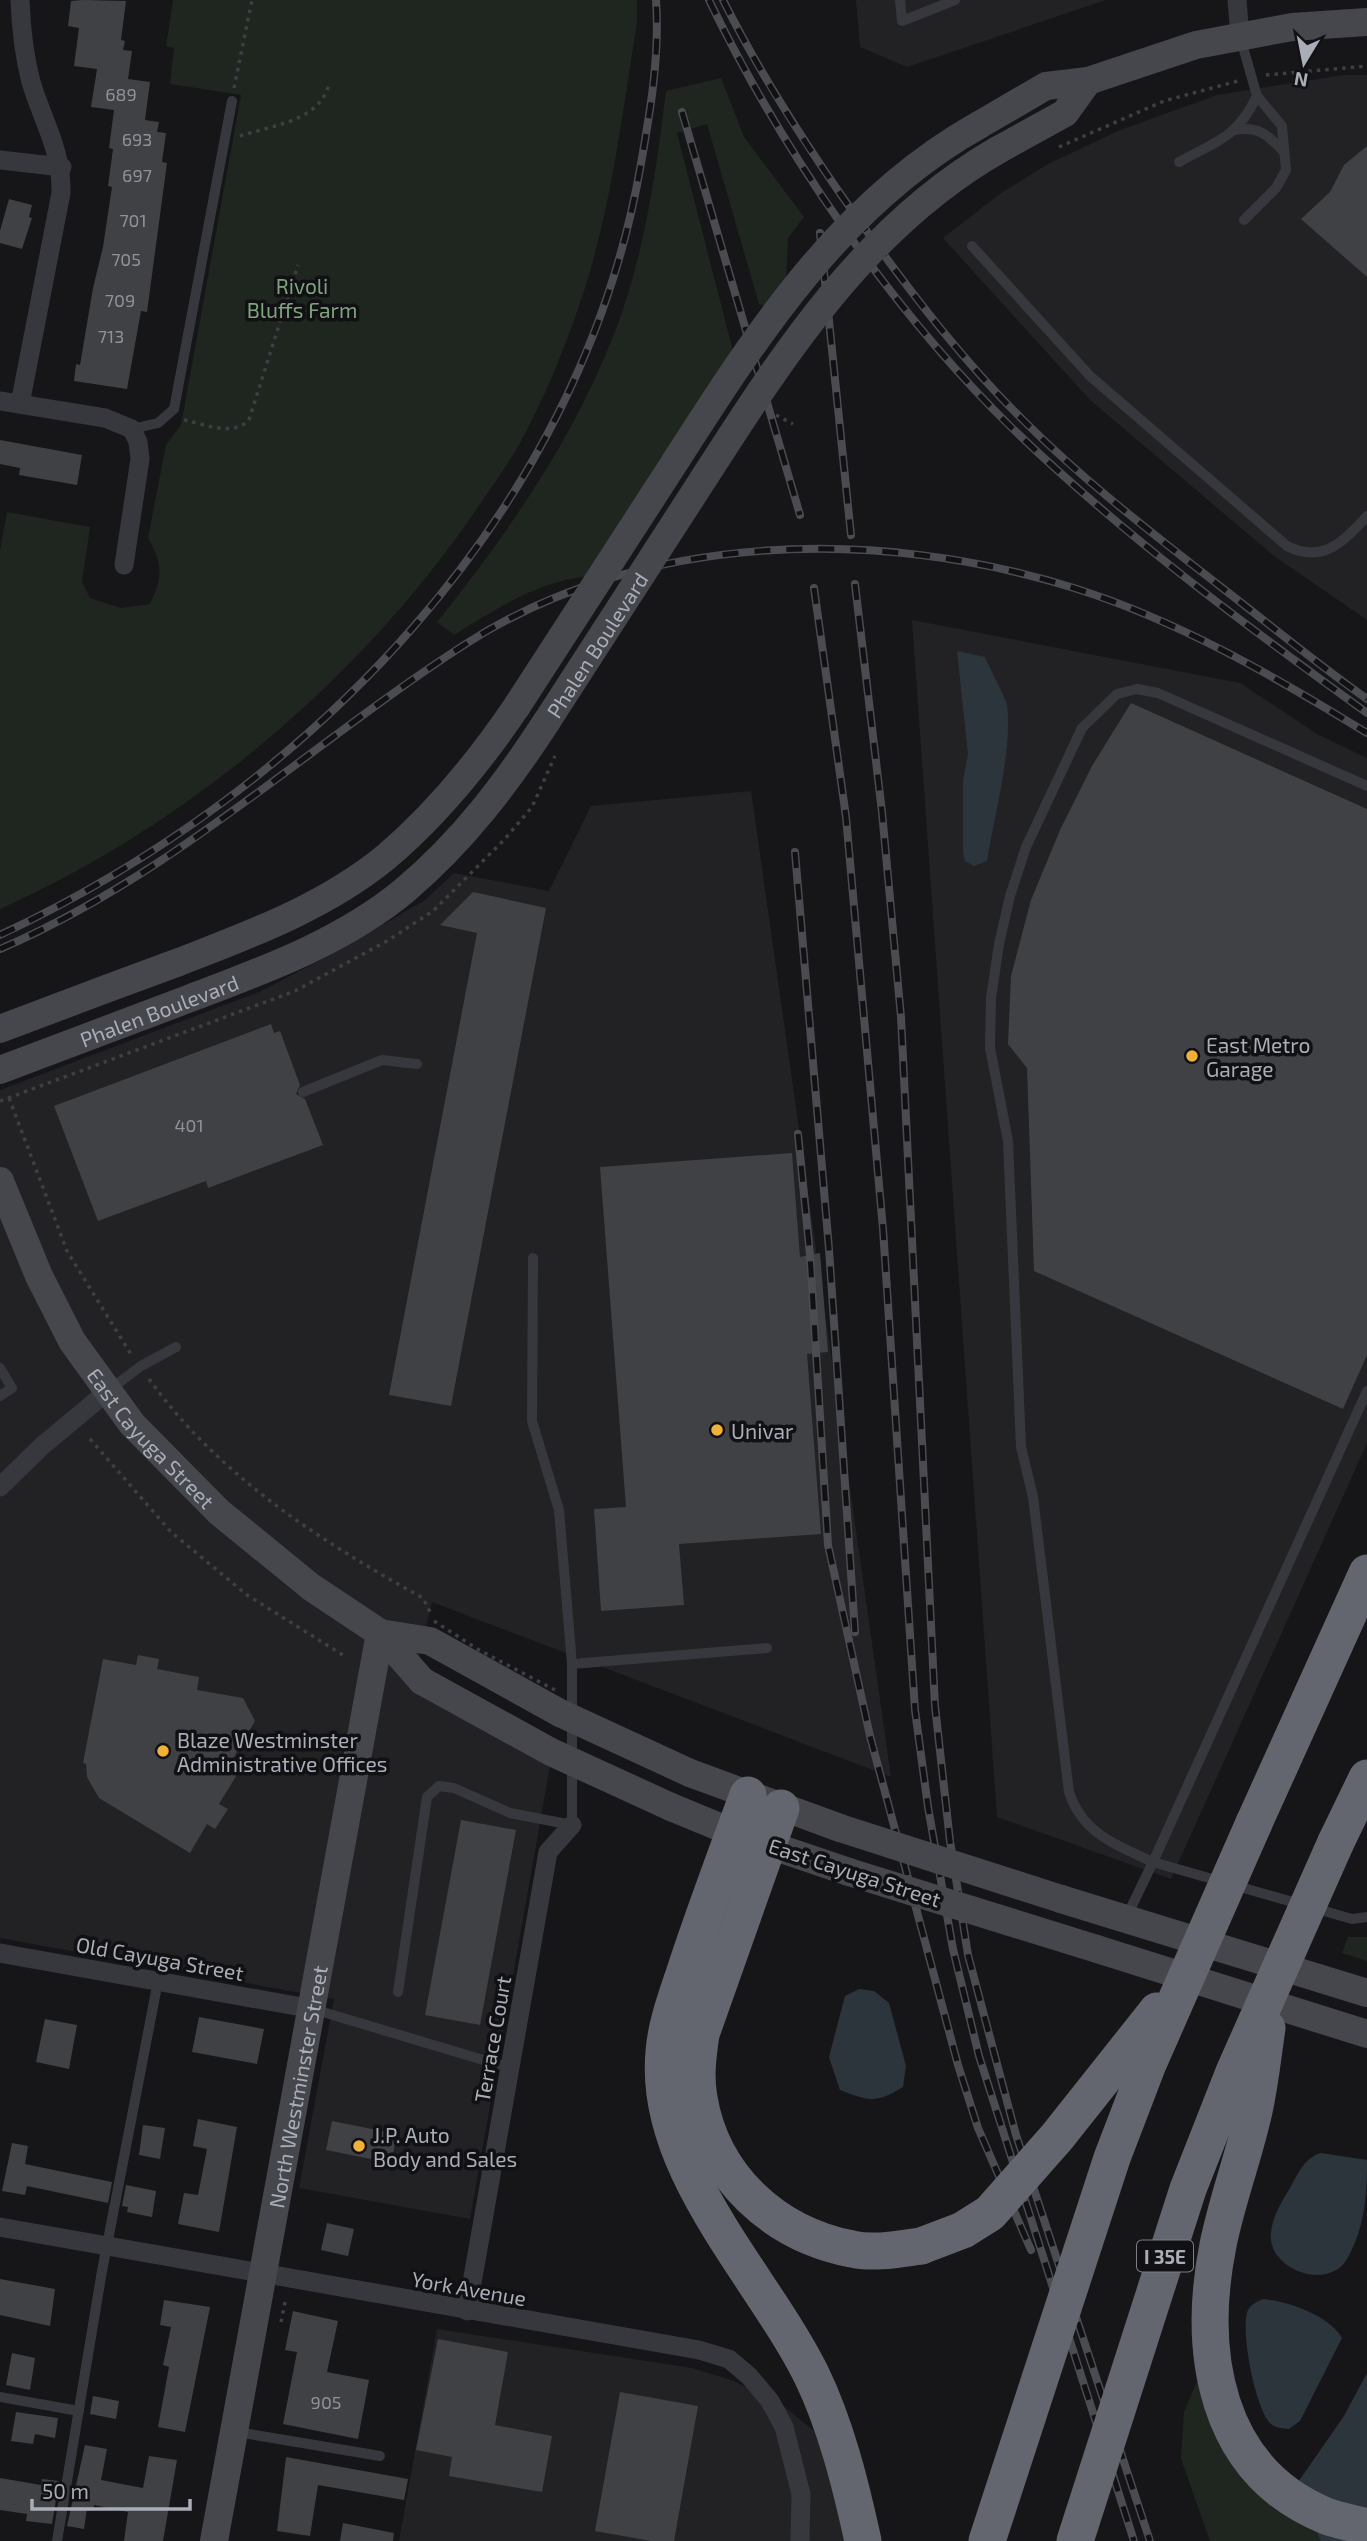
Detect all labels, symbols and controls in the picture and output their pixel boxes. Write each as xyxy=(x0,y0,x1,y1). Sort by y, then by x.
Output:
north arrow xyxy=(1269,28,1339,98)
text: N xyxy=(1292,68,1310,93)
house number: 689 xyxy=(105,83,137,105)
house number: 693 xyxy=(122,128,152,150)
house number: 697 xyxy=(122,164,152,186)
house number: 701 xyxy=(119,209,147,231)
house number: 705 xyxy=(111,248,141,270)
park label: Rivoli Bluffs Farm xyxy=(247,273,357,322)
house number: 709 xyxy=(105,289,135,311)
house number: 713 xyxy=(98,325,124,347)
street label: Phalen Boulevard xyxy=(540,567,652,722)
street label: Phalen Boulevard xyxy=(76,969,242,1051)
place label: East Metro Garage xyxy=(1206,1032,1310,1081)
marker: East Metro Garage xyxy=(1184,1048,1200,1064)
house number: 401 xyxy=(174,1114,204,1136)
street label: East Cayuga Street xyxy=(83,1363,220,1513)
place label: Univar xyxy=(731,1418,794,1443)
marker: Univar xyxy=(709,1422,725,1438)
place label: Blaze Westminster Administrative Offices xyxy=(177,1727,387,1776)
marker: Blaze Westminster Administrative Offices xyxy=(155,1743,171,1759)
street label: East Cayuga Street xyxy=(766,1832,944,1912)
street label: Old Cayuga Street xyxy=(74,1931,246,1985)
street label: North Westminster Street xyxy=(263,1963,332,2210)
street label: Terrace Court xyxy=(469,1974,515,2104)
place label: J.P. Auto Body and Sales xyxy=(373,2122,517,2171)
marker: J.P. Auto Body and Sales xyxy=(351,2138,367,2154)
road number: I 35E xyxy=(1137,2240,1193,2272)
street label: York Avenue xyxy=(410,2266,528,2310)
house number: 905 xyxy=(311,2391,341,2413)
scale bar xyxy=(32,2468,189,2512)
text: 50 m xyxy=(42,2478,89,2503)

